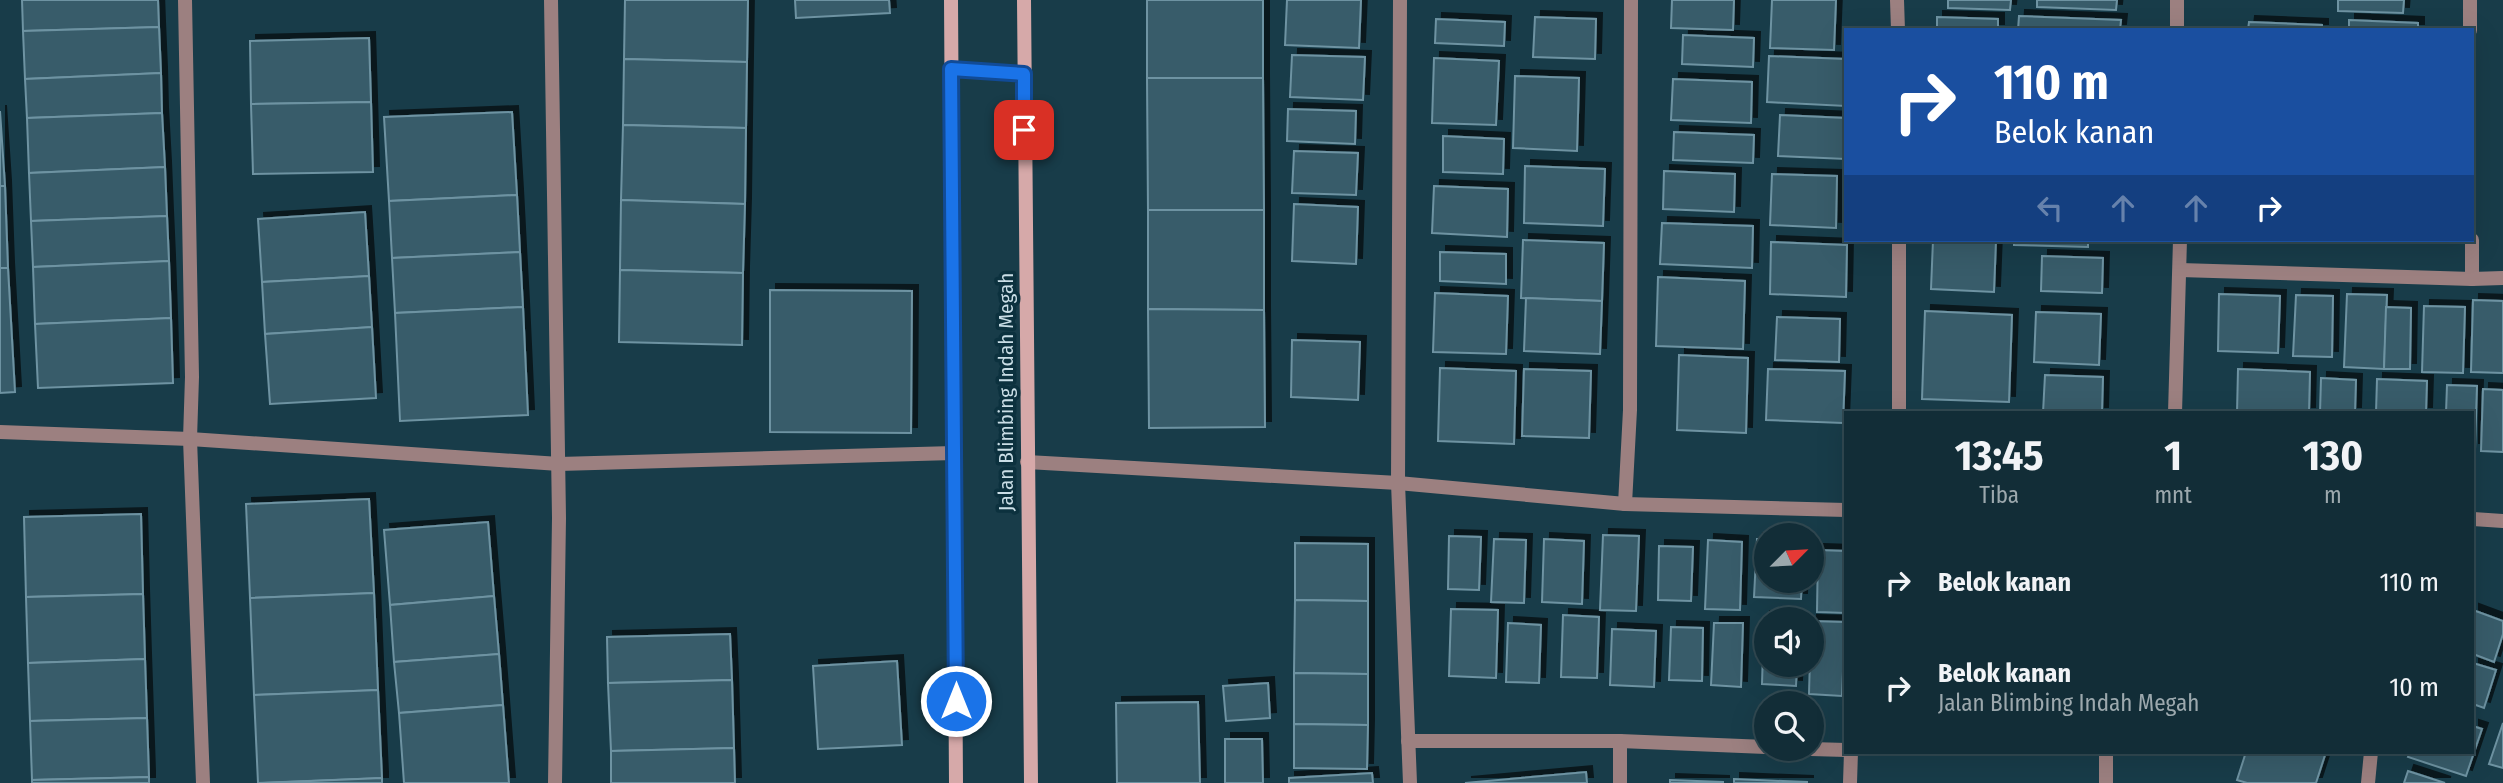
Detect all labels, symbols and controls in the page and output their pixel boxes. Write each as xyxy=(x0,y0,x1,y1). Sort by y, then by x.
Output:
text: 110 m xyxy=(1994,53,2109,112)
icon: right xyxy=(1879,56,1970,147)
pin xyxy=(994,100,1054,160)
icon: arrive xyxy=(1005,111,1043,149)
text: Belok kanan xyxy=(1994,113,2154,151)
icon: left xyxy=(2031,189,2069,227)
icon: ahead xyxy=(2104,189,2142,227)
icon: ahead xyxy=(2177,189,2215,227)
icon: right xyxy=(2250,189,2288,227)
street label: Jalan Blimbing Indah Megah xyxy=(993,273,1019,511)
text: 13:45 xyxy=(1955,431,2044,481)
text: 1 xyxy=(2164,431,2182,481)
text: 130 xyxy=(2303,431,2363,481)
text: Tiba xyxy=(1979,481,2019,509)
text: mnt xyxy=(2154,481,2192,509)
text: m xyxy=(2324,481,2342,509)
north arrow xyxy=(1754,523,1824,593)
map controls xyxy=(1754,523,1824,761)
icon: right xyxy=(1879,564,1917,602)
text: Belok kanan xyxy=(1938,567,2071,598)
text: 110 m xyxy=(2379,567,2439,598)
button: sound xyxy=(1754,607,1824,677)
text: Belok kanan xyxy=(1938,658,2071,689)
position arrow xyxy=(919,664,993,738)
icon: right xyxy=(1879,669,1917,707)
text: 10 m xyxy=(2389,672,2439,703)
text: Jalan Blimbing Indah Megah xyxy=(1938,689,2199,717)
button: search xyxy=(1754,691,1824,761)

